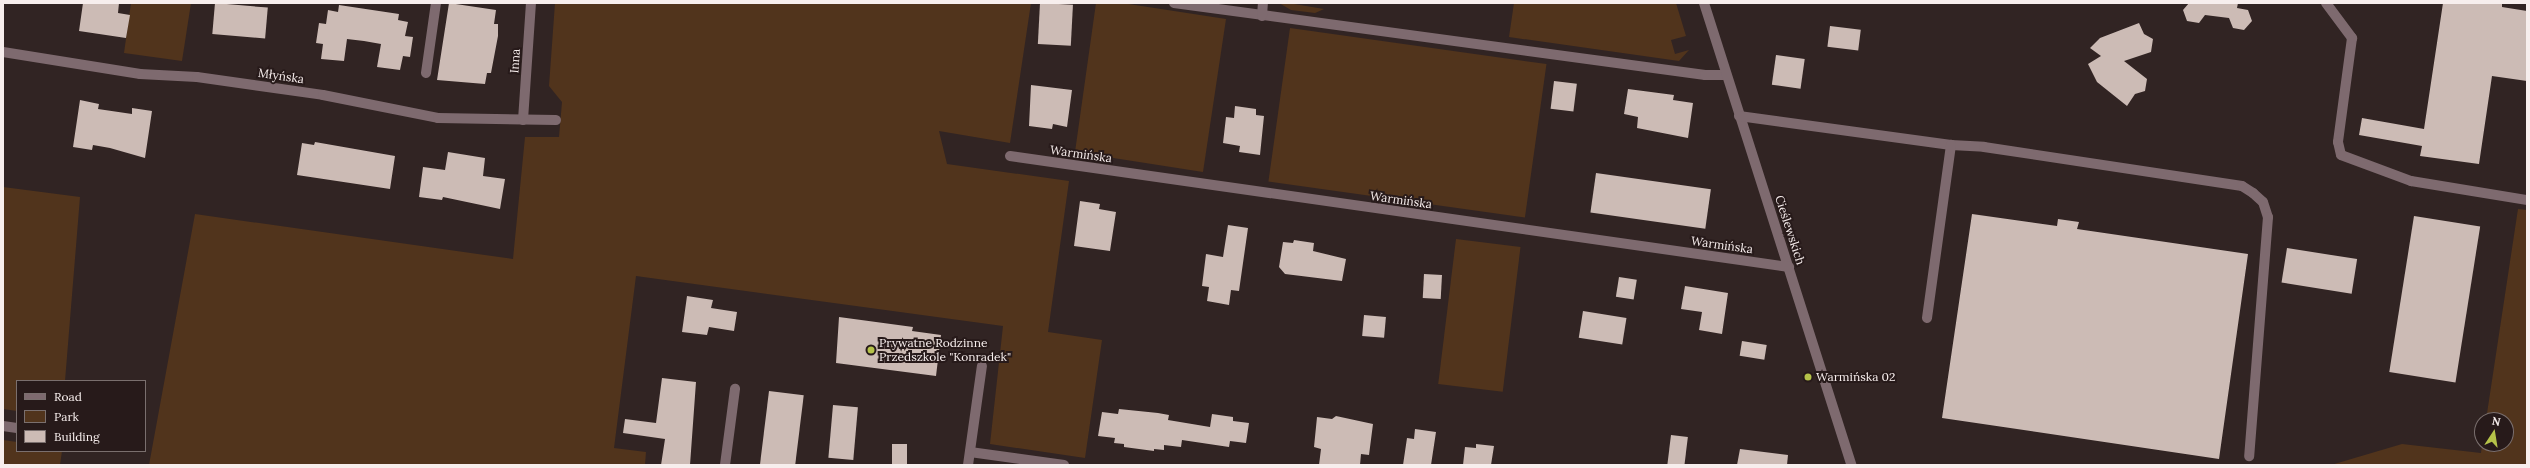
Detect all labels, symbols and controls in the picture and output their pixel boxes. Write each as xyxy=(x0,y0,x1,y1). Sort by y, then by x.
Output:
street label: Inna xyxy=(507,48,523,74)
street label: Młyńska xyxy=(257,66,305,86)
street label: Warmińska xyxy=(1049,143,1113,165)
street label: Warmińska xyxy=(1369,189,1433,211)
street label: Cieślewskich xyxy=(1772,193,1808,267)
street label: Warmińska xyxy=(1690,234,1754,256)
place label: Prywatne Rodzinne Przedszkole "Konradek" xyxy=(879,336,1011,364)
marker: Prywatne Rodzinne Przedszkole "Konradek" xyxy=(866,345,876,355)
place label: Warmińska 02 xyxy=(1816,370,1895,384)
marker: Warmińska 02 xyxy=(1803,372,1813,382)
legend xyxy=(16,380,146,452)
text: Road xyxy=(54,389,82,404)
text: Park xyxy=(54,409,79,424)
north arrow xyxy=(2474,412,2514,452)
text: N xyxy=(2491,414,2502,429)
text: Building xyxy=(54,429,100,444)

